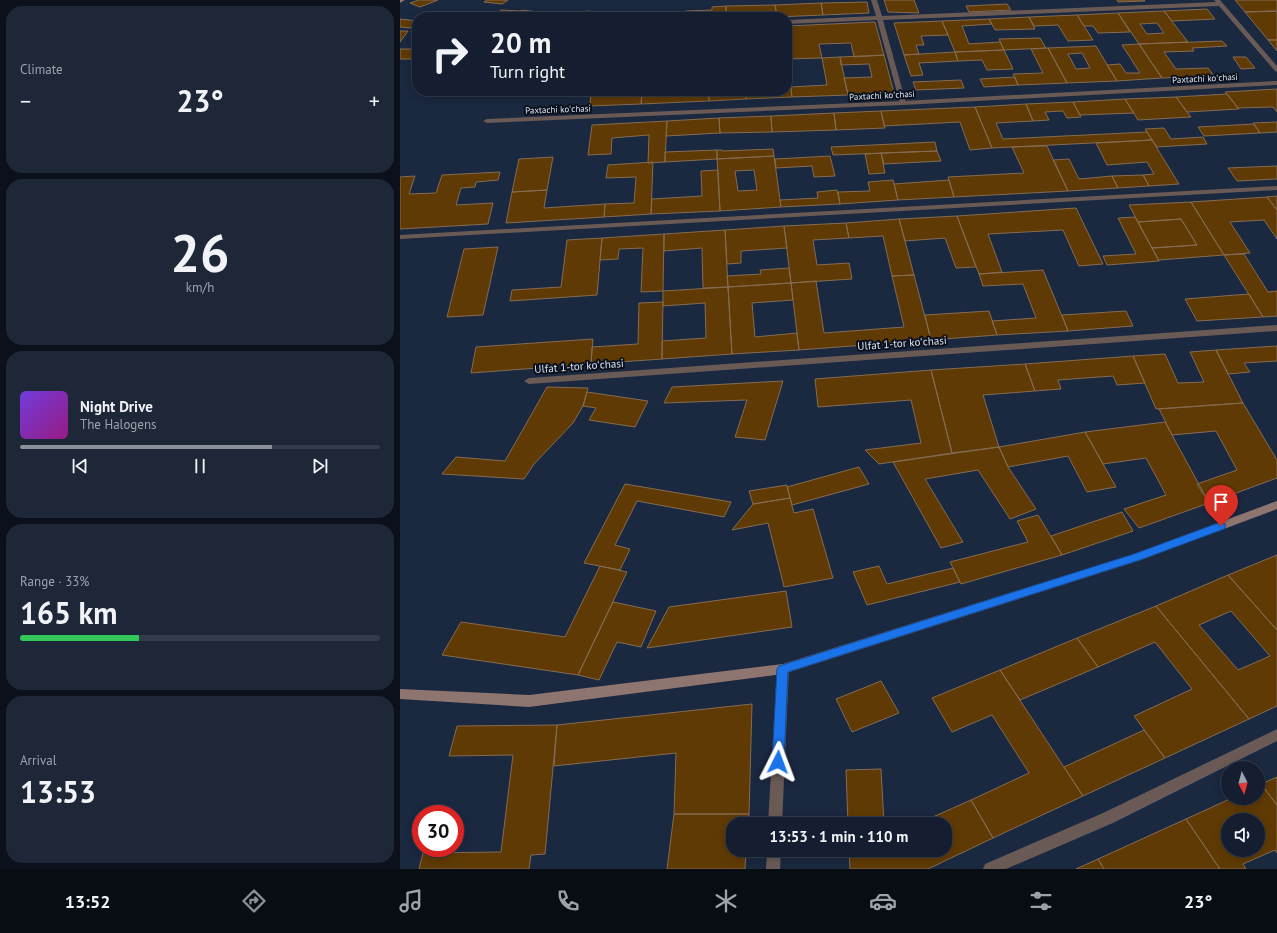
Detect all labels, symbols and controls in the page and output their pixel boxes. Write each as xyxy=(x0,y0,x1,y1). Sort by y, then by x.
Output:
text: 20 m xyxy=(490,24,551,61)
icon: right xyxy=(424,28,476,80)
text: Turn right xyxy=(490,60,565,83)
text: Climate xyxy=(20,61,63,78)
street label: Paxtachi koʻchasi xyxy=(1172,71,1238,85)
text: 23° xyxy=(176,81,224,120)
text: − xyxy=(20,87,31,115)
text: + xyxy=(369,87,380,115)
street label: Paxtachi koʻchasi xyxy=(849,88,915,102)
street label: Paxtachi koʻchasi xyxy=(525,102,591,116)
text: 26 xyxy=(171,219,229,286)
text: km/h xyxy=(186,279,214,296)
street label: Ulfat 1-tor koʻchasi xyxy=(857,333,947,353)
street label: Ulfat 1-tor koʻchasi xyxy=(534,356,624,376)
text: Night Drive xyxy=(80,397,153,416)
text: The Halogens xyxy=(80,416,157,433)
icon: previous xyxy=(69,455,91,477)
icon: pause xyxy=(189,455,211,477)
icon: next xyxy=(309,455,331,477)
pin xyxy=(1204,485,1238,526)
icon: arrive xyxy=(1210,491,1232,513)
text: Range · 33% xyxy=(20,573,89,590)
text: 165 km xyxy=(20,593,118,632)
position arrow xyxy=(757,741,799,783)
text: Arrival xyxy=(20,752,56,769)
north arrow xyxy=(1221,761,1265,805)
map controls xyxy=(1221,761,1265,857)
text: 13:53 xyxy=(20,772,96,811)
speed limit sign: 30 xyxy=(412,805,464,857)
button: sound xyxy=(1221,813,1265,857)
text: 13:53 · 1 min · 110 m xyxy=(770,827,908,846)
icon: directions xyxy=(240,887,268,915)
icon: music xyxy=(397,887,425,915)
icon: phone xyxy=(554,887,582,915)
icon: climate xyxy=(712,887,740,915)
icon: car xyxy=(869,887,897,915)
icon: filters xyxy=(1027,887,1055,915)
text: 13:52 xyxy=(65,890,110,913)
text: 23° xyxy=(1184,890,1212,913)

